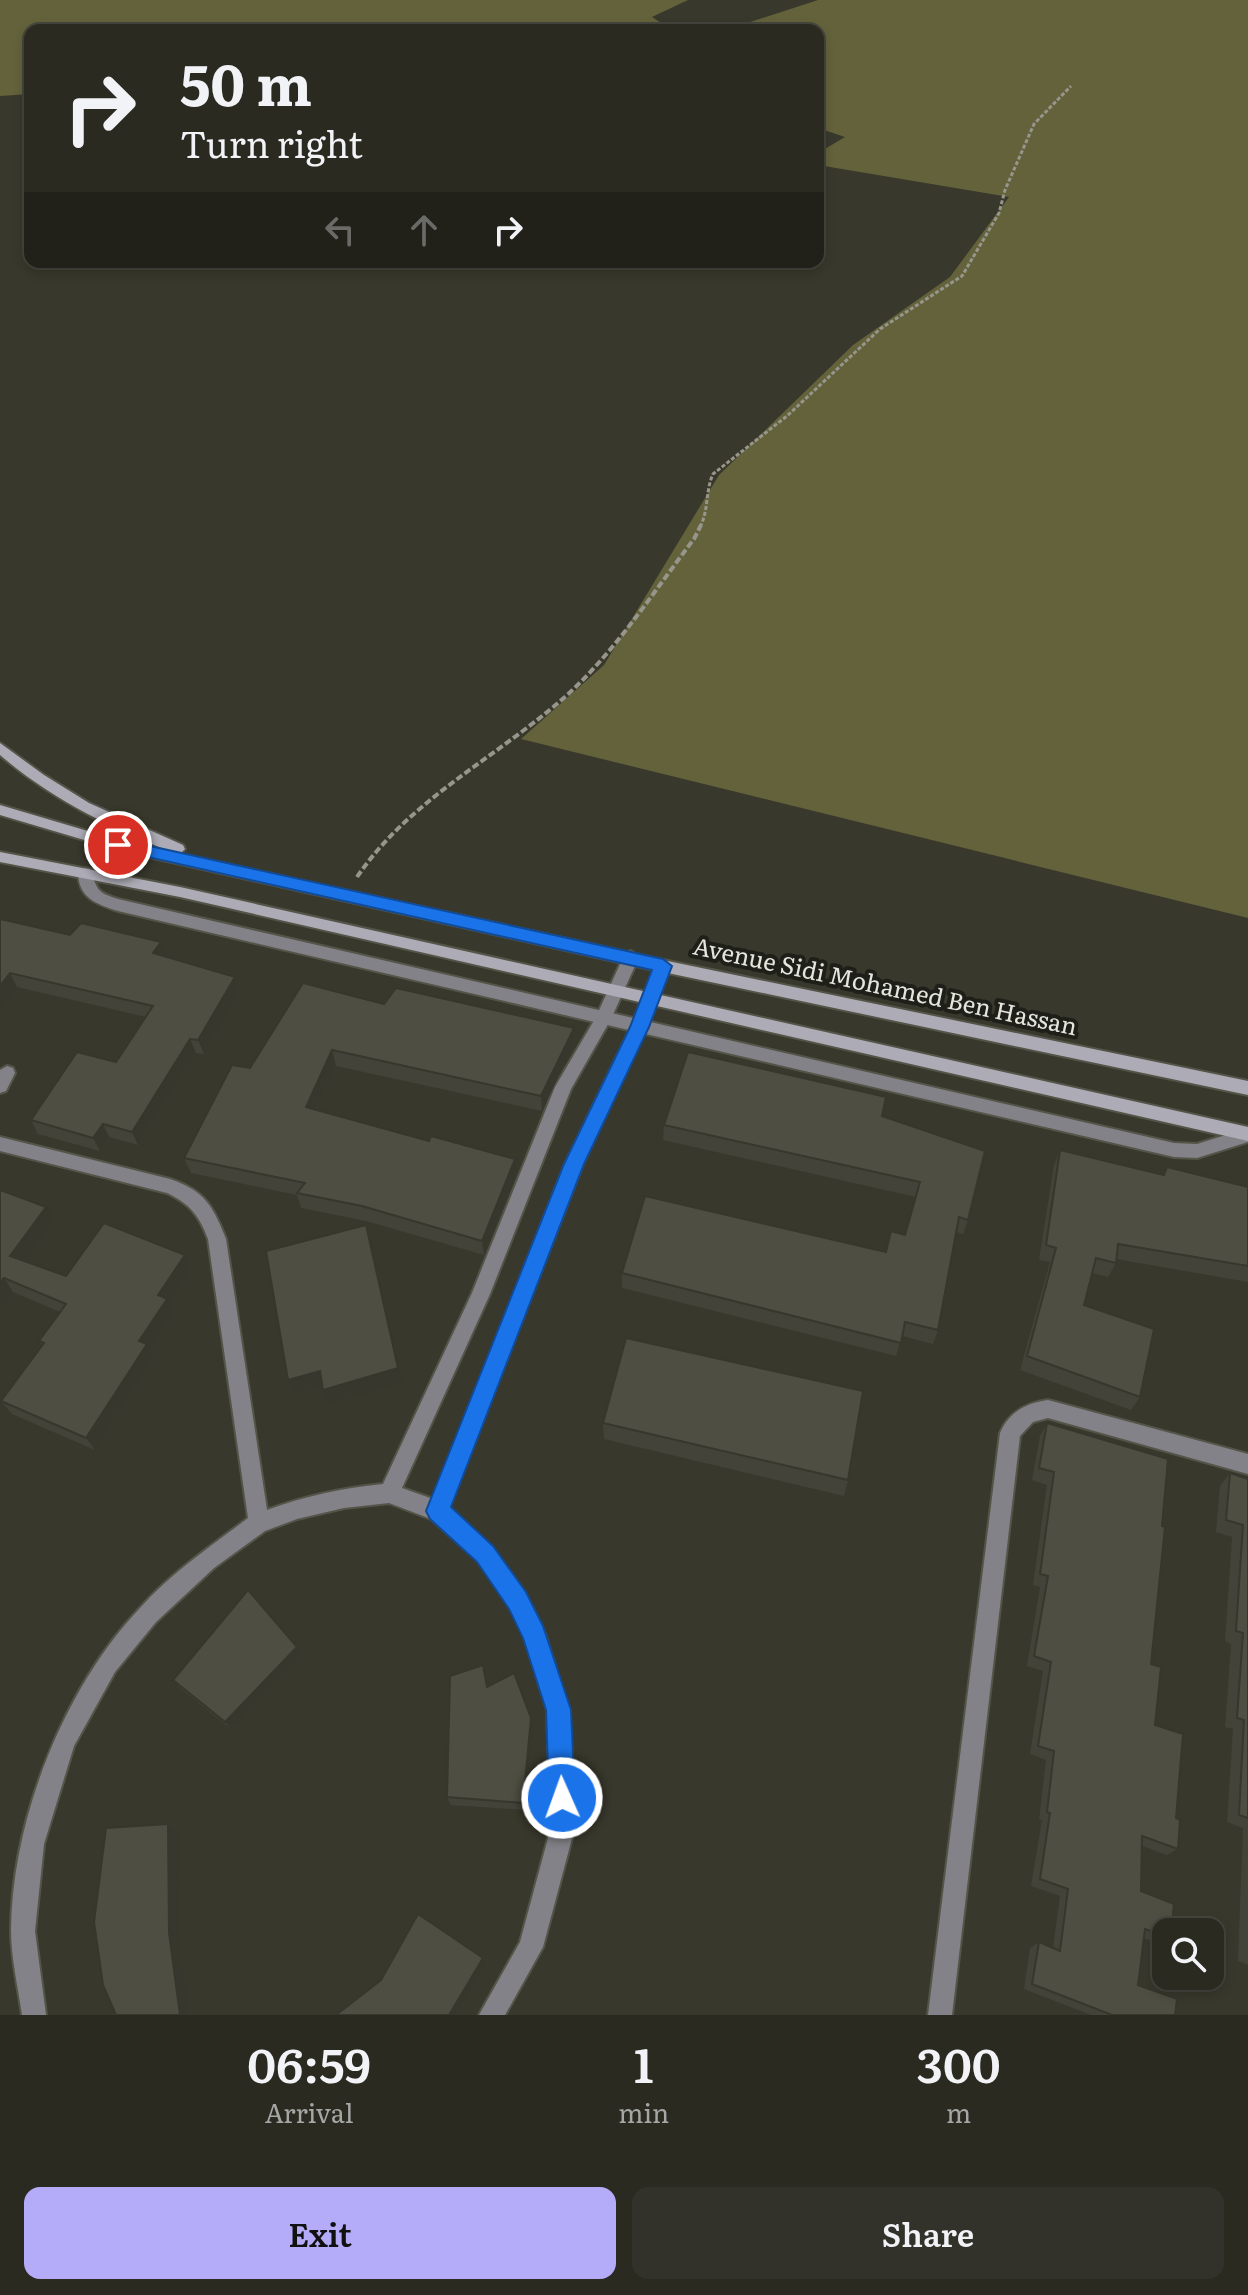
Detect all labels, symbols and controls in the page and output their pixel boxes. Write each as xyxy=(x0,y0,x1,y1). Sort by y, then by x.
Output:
text: 50 m xyxy=(180,40,312,123)
icon: right xyxy=(48,56,152,160)
text: Turn right xyxy=(180,116,363,169)
icon: left xyxy=(318,208,362,252)
icon: ahead xyxy=(402,208,446,252)
icon: right xyxy=(486,208,530,252)
pin xyxy=(84,811,152,879)
icon: arrive xyxy=(96,823,140,867)
street label: Avenue Sidi Mohamed Ben Hassan xyxy=(690,927,1081,1042)
position arrow xyxy=(520,1756,604,1840)
map controls xyxy=(1152,1918,1224,1990)
button: search xyxy=(1152,1918,1224,1990)
text: 06:59 xyxy=(247,2027,371,2098)
text: 1 xyxy=(634,2027,654,2098)
text: 300 xyxy=(917,2027,1001,2098)
text: Arrival xyxy=(265,2092,353,2131)
text: min xyxy=(618,2092,669,2131)
text: m xyxy=(946,2092,971,2131)
button: Exit xyxy=(24,2187,616,2279)
button: Share xyxy=(632,2187,1224,2279)

